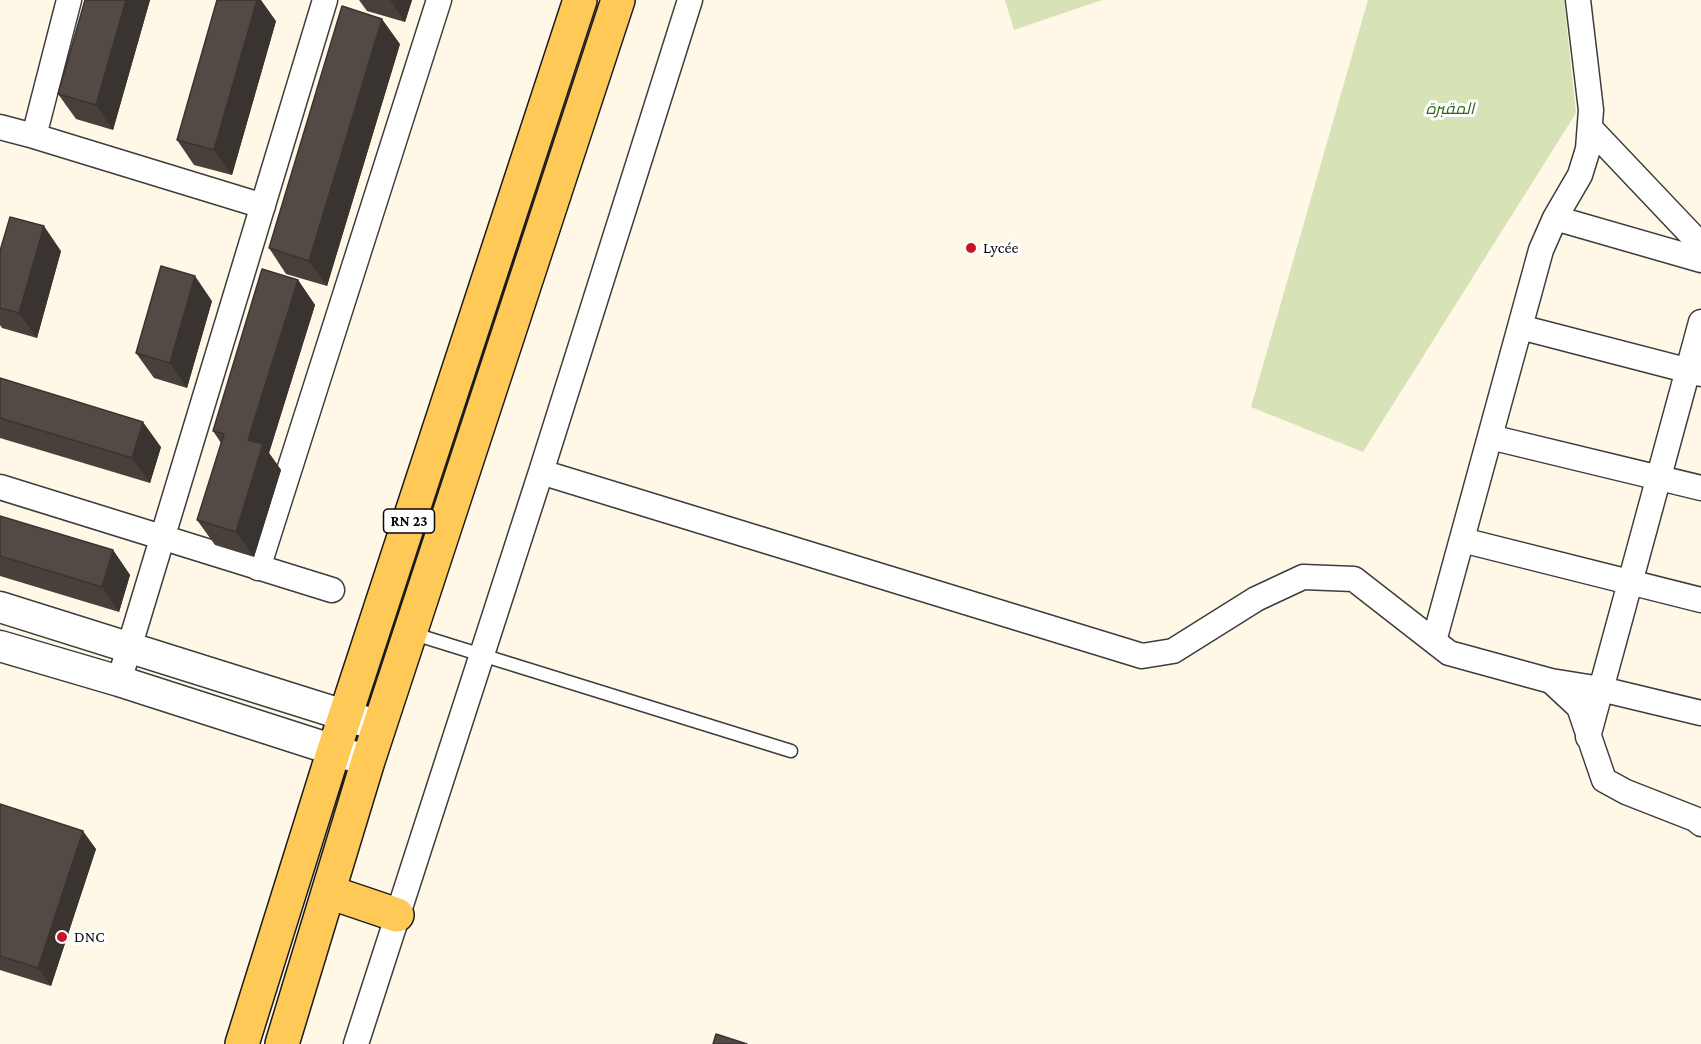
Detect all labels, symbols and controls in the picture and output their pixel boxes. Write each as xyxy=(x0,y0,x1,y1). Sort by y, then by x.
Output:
park label: المقبرة xyxy=(1426,99,1474,119)
place label: Lycée xyxy=(983,238,1018,258)
marker: Lycée xyxy=(964,241,978,255)
road number: RN 23 xyxy=(384,509,434,533)
place label: DNC xyxy=(74,927,105,947)
marker: DNC xyxy=(55,930,69,944)

